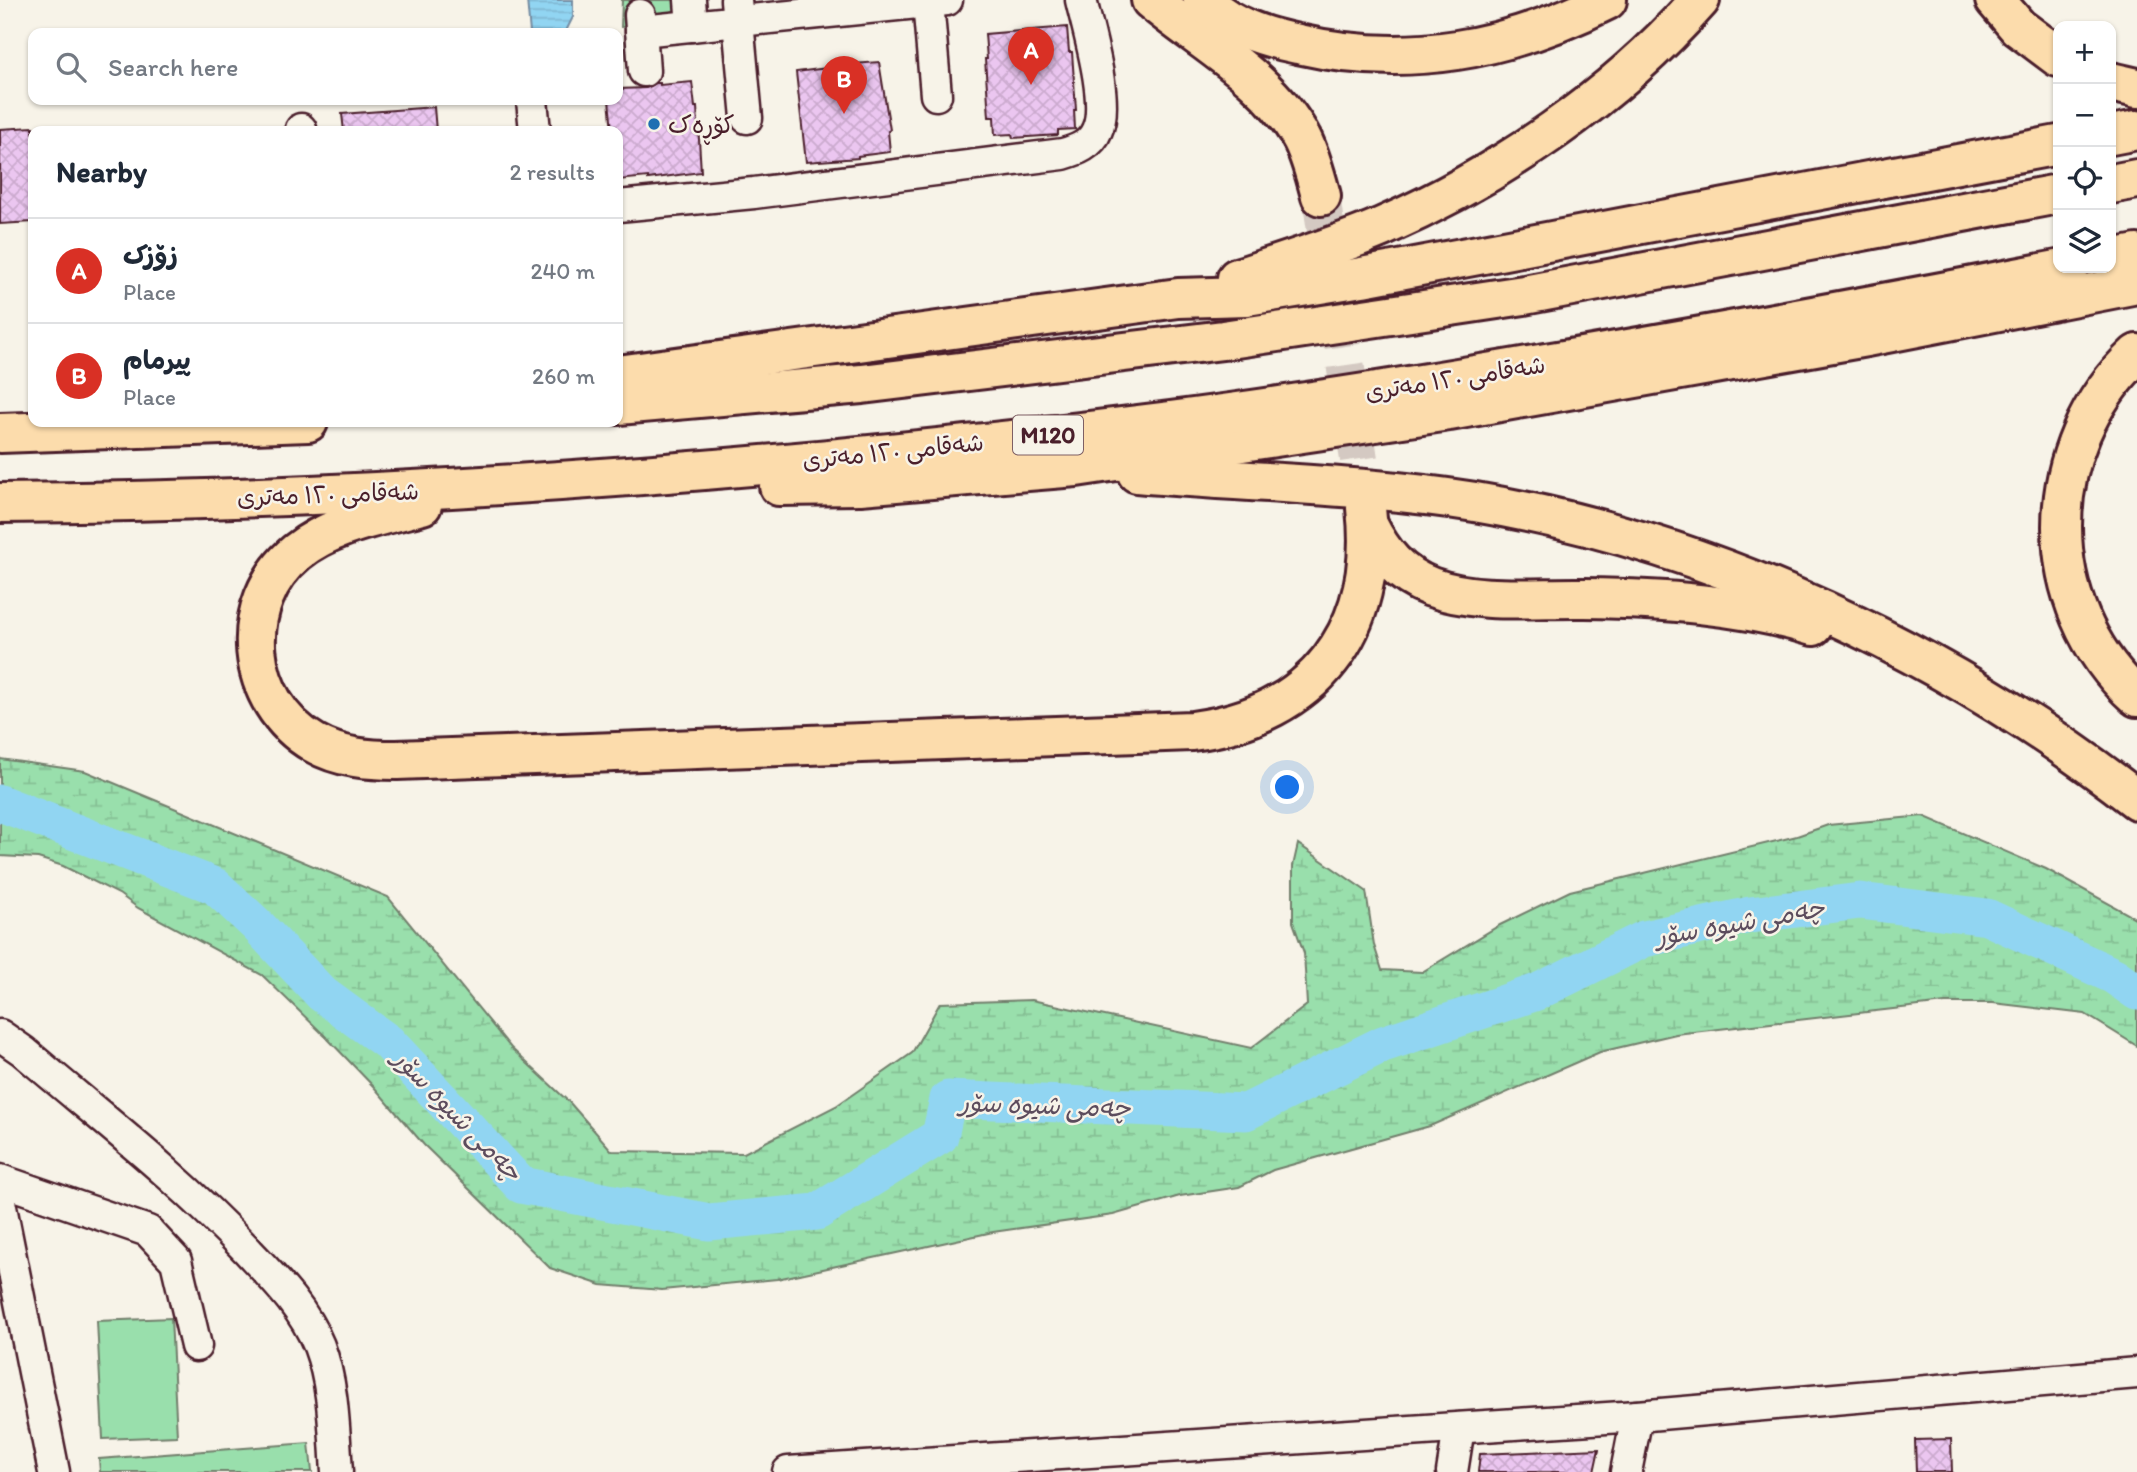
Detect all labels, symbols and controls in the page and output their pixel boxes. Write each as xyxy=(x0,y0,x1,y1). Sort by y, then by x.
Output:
map controls xyxy=(2053,21,2116,273)
button: + xyxy=(2053,21,2116,84)
pin: A xyxy=(1008,27,1054,85)
search box xyxy=(28,28,623,105)
icon: search xyxy=(52,48,90,86)
text: Search here xyxy=(108,51,238,83)
pin: B xyxy=(821,56,867,114)
button: − xyxy=(2053,84,2116,147)
place label: کۆڕەک xyxy=(668,110,734,145)
marker: کۆڕەک xyxy=(646,116,662,132)
button: locate xyxy=(2053,147,2116,210)
text: Nearby xyxy=(56,153,147,190)
text: 2 results xyxy=(509,158,595,186)
button: layers xyxy=(2053,210,2116,273)
text: زۆزک xyxy=(123,239,178,271)
text: A xyxy=(72,257,86,285)
text: 240 m xyxy=(530,257,595,285)
text: Place xyxy=(123,278,176,306)
text: پیرمام xyxy=(123,344,191,376)
street label: شەقامی ١٢٠ مەتری xyxy=(1363,349,1547,408)
text: B xyxy=(72,362,86,390)
text: 260 m xyxy=(532,362,595,390)
text: Place xyxy=(123,383,176,411)
road number: M120 xyxy=(1013,416,1083,454)
street label: شەقامی ١٢٠ مەتری xyxy=(801,427,985,476)
street label: شەقامی ١٢٠ مەتری xyxy=(236,476,420,513)
your location xyxy=(1270,770,1304,804)
water label: چەمی شیوە سۆر xyxy=(1650,891,1828,954)
water label: چەمی شیوە سۆر xyxy=(384,1040,530,1189)
water label: چەمی شیوە سۆر xyxy=(956,1086,1132,1125)

